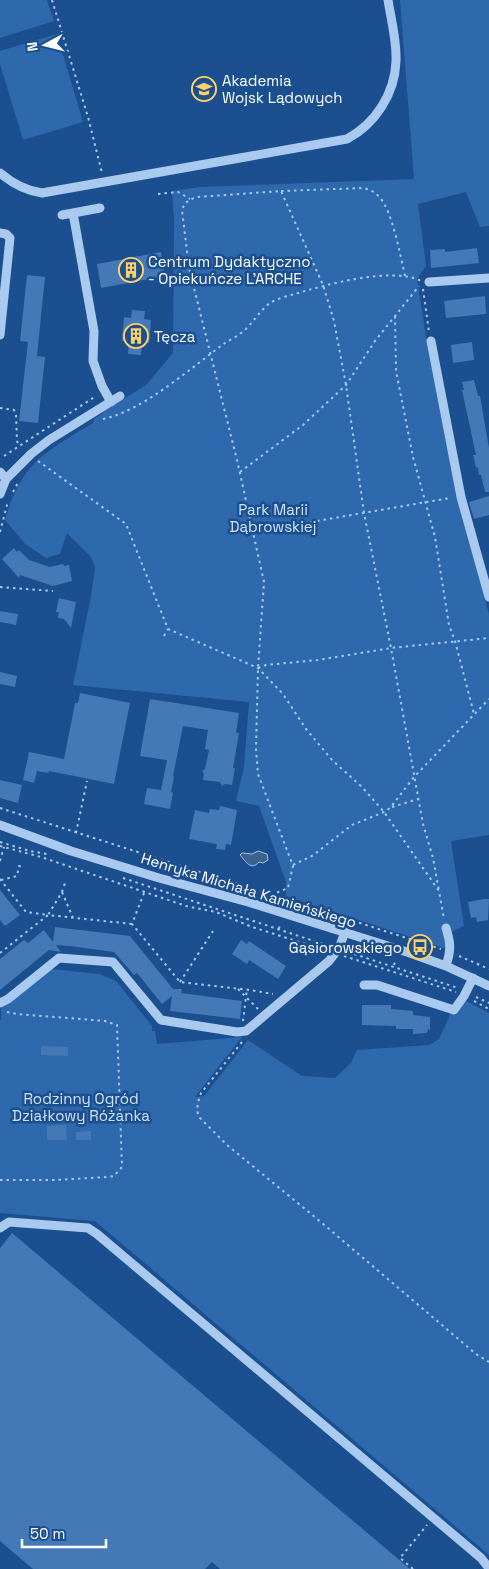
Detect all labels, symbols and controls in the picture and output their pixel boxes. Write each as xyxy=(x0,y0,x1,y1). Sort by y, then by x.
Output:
north arrow xyxy=(20,20,70,70)
text: N xyxy=(23,41,42,52)
place label: Akademia Wojsk Lądowych xyxy=(222,71,342,107)
school or university icon: Akademia Wojsk Lądowych xyxy=(191,76,217,102)
place label: Centrum Dydaktyczno - Opiekuńcze L'ARCHE xyxy=(148,252,311,288)
building icon: Centrum Dydaktyczno - Opiekuńcze L'ARCHE xyxy=(118,257,144,283)
building icon: Tęcza xyxy=(123,323,149,349)
place label: Tęcza xyxy=(154,327,196,346)
park label: Park Marii Dąbrowskiej xyxy=(230,500,316,536)
street label: Henryka Michała Kamieńskiego xyxy=(139,848,359,932)
bus stop icon: Gąsiorowskiego xyxy=(407,934,433,960)
place label: Gąsiorowskiego xyxy=(289,938,402,957)
park label: Rodzinny Ogród Działkowy Różanka xyxy=(12,1089,150,1125)
scale bar xyxy=(22,1516,106,1548)
text: 50 m xyxy=(30,1524,65,1543)

